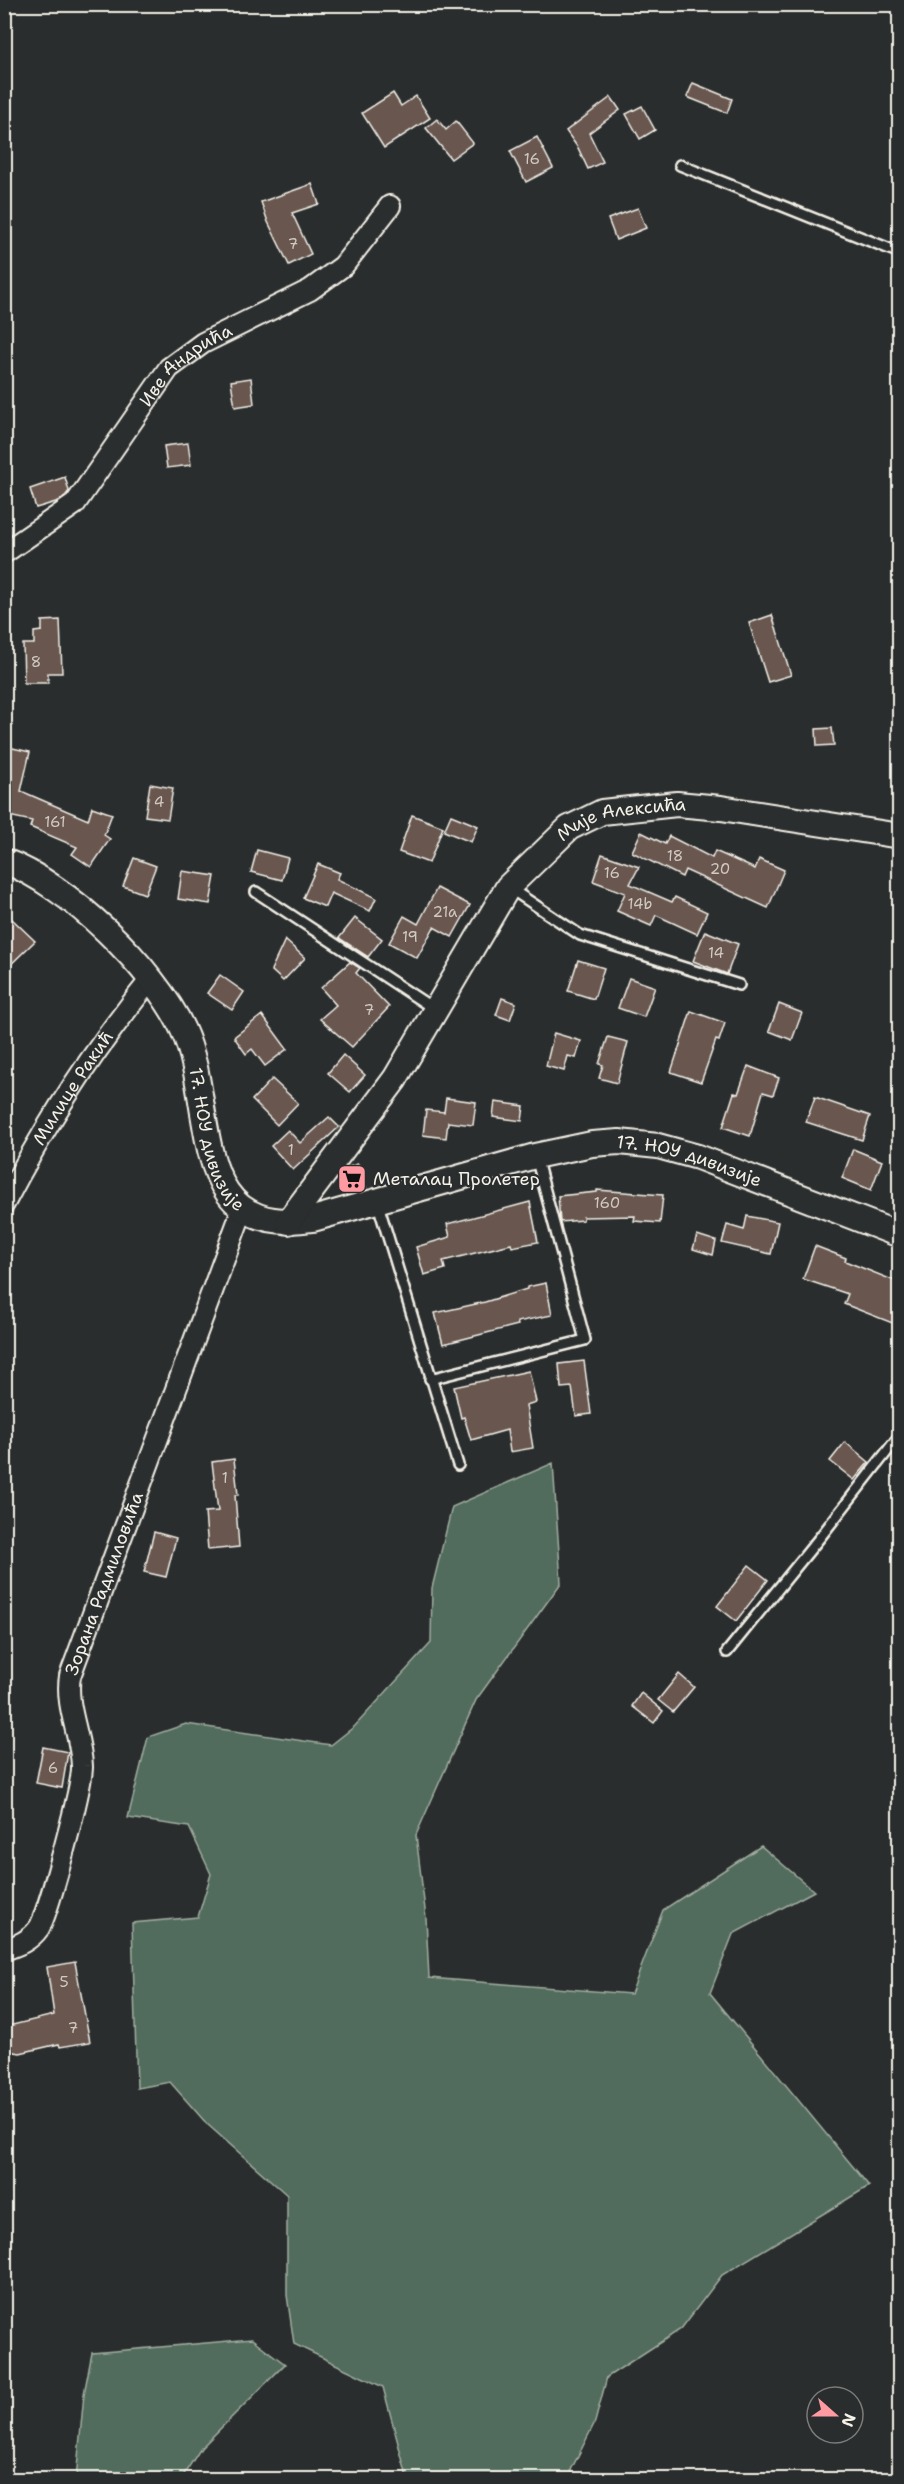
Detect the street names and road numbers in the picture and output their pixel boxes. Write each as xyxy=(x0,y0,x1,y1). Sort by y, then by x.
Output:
street label: Иве Андрића xyxy=(134,318,236,411)
street label: Мије Алексића xyxy=(551,792,687,846)
street label: Милице Ракић xyxy=(27,1026,119,1149)
street label: 17. НОУ дивизије xyxy=(183,1065,250,1217)
street label: 17. НОУ дивизије xyxy=(615,1130,765,1193)
street label: Зорана Радмиловића xyxy=(59,1489,149,1679)

